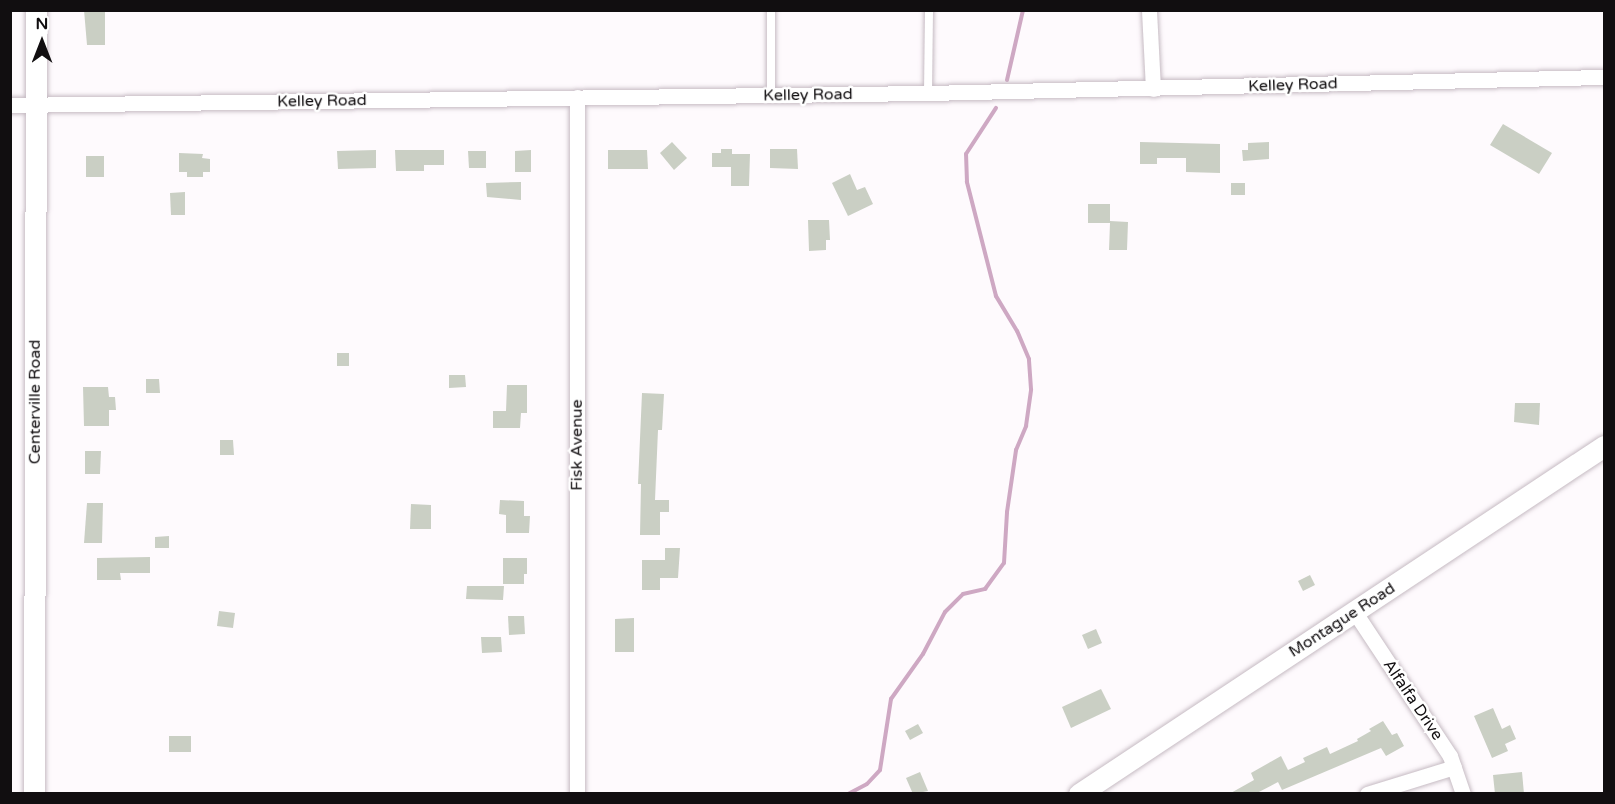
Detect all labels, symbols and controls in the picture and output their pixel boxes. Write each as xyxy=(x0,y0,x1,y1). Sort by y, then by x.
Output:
north arrow xyxy=(12,12,72,72)
text: N xyxy=(36,14,48,34)
street label: Kelley Road xyxy=(1248,74,1338,96)
street label: Kelley Road xyxy=(763,85,853,105)
street label: Kelley Road xyxy=(277,91,367,111)
street label: Centerville Road xyxy=(25,340,45,464)
street label: Fisk Avenue xyxy=(567,399,587,491)
street label: Montague Road xyxy=(1285,578,1399,662)
street label: Alfalfa Drive xyxy=(1379,656,1447,744)

